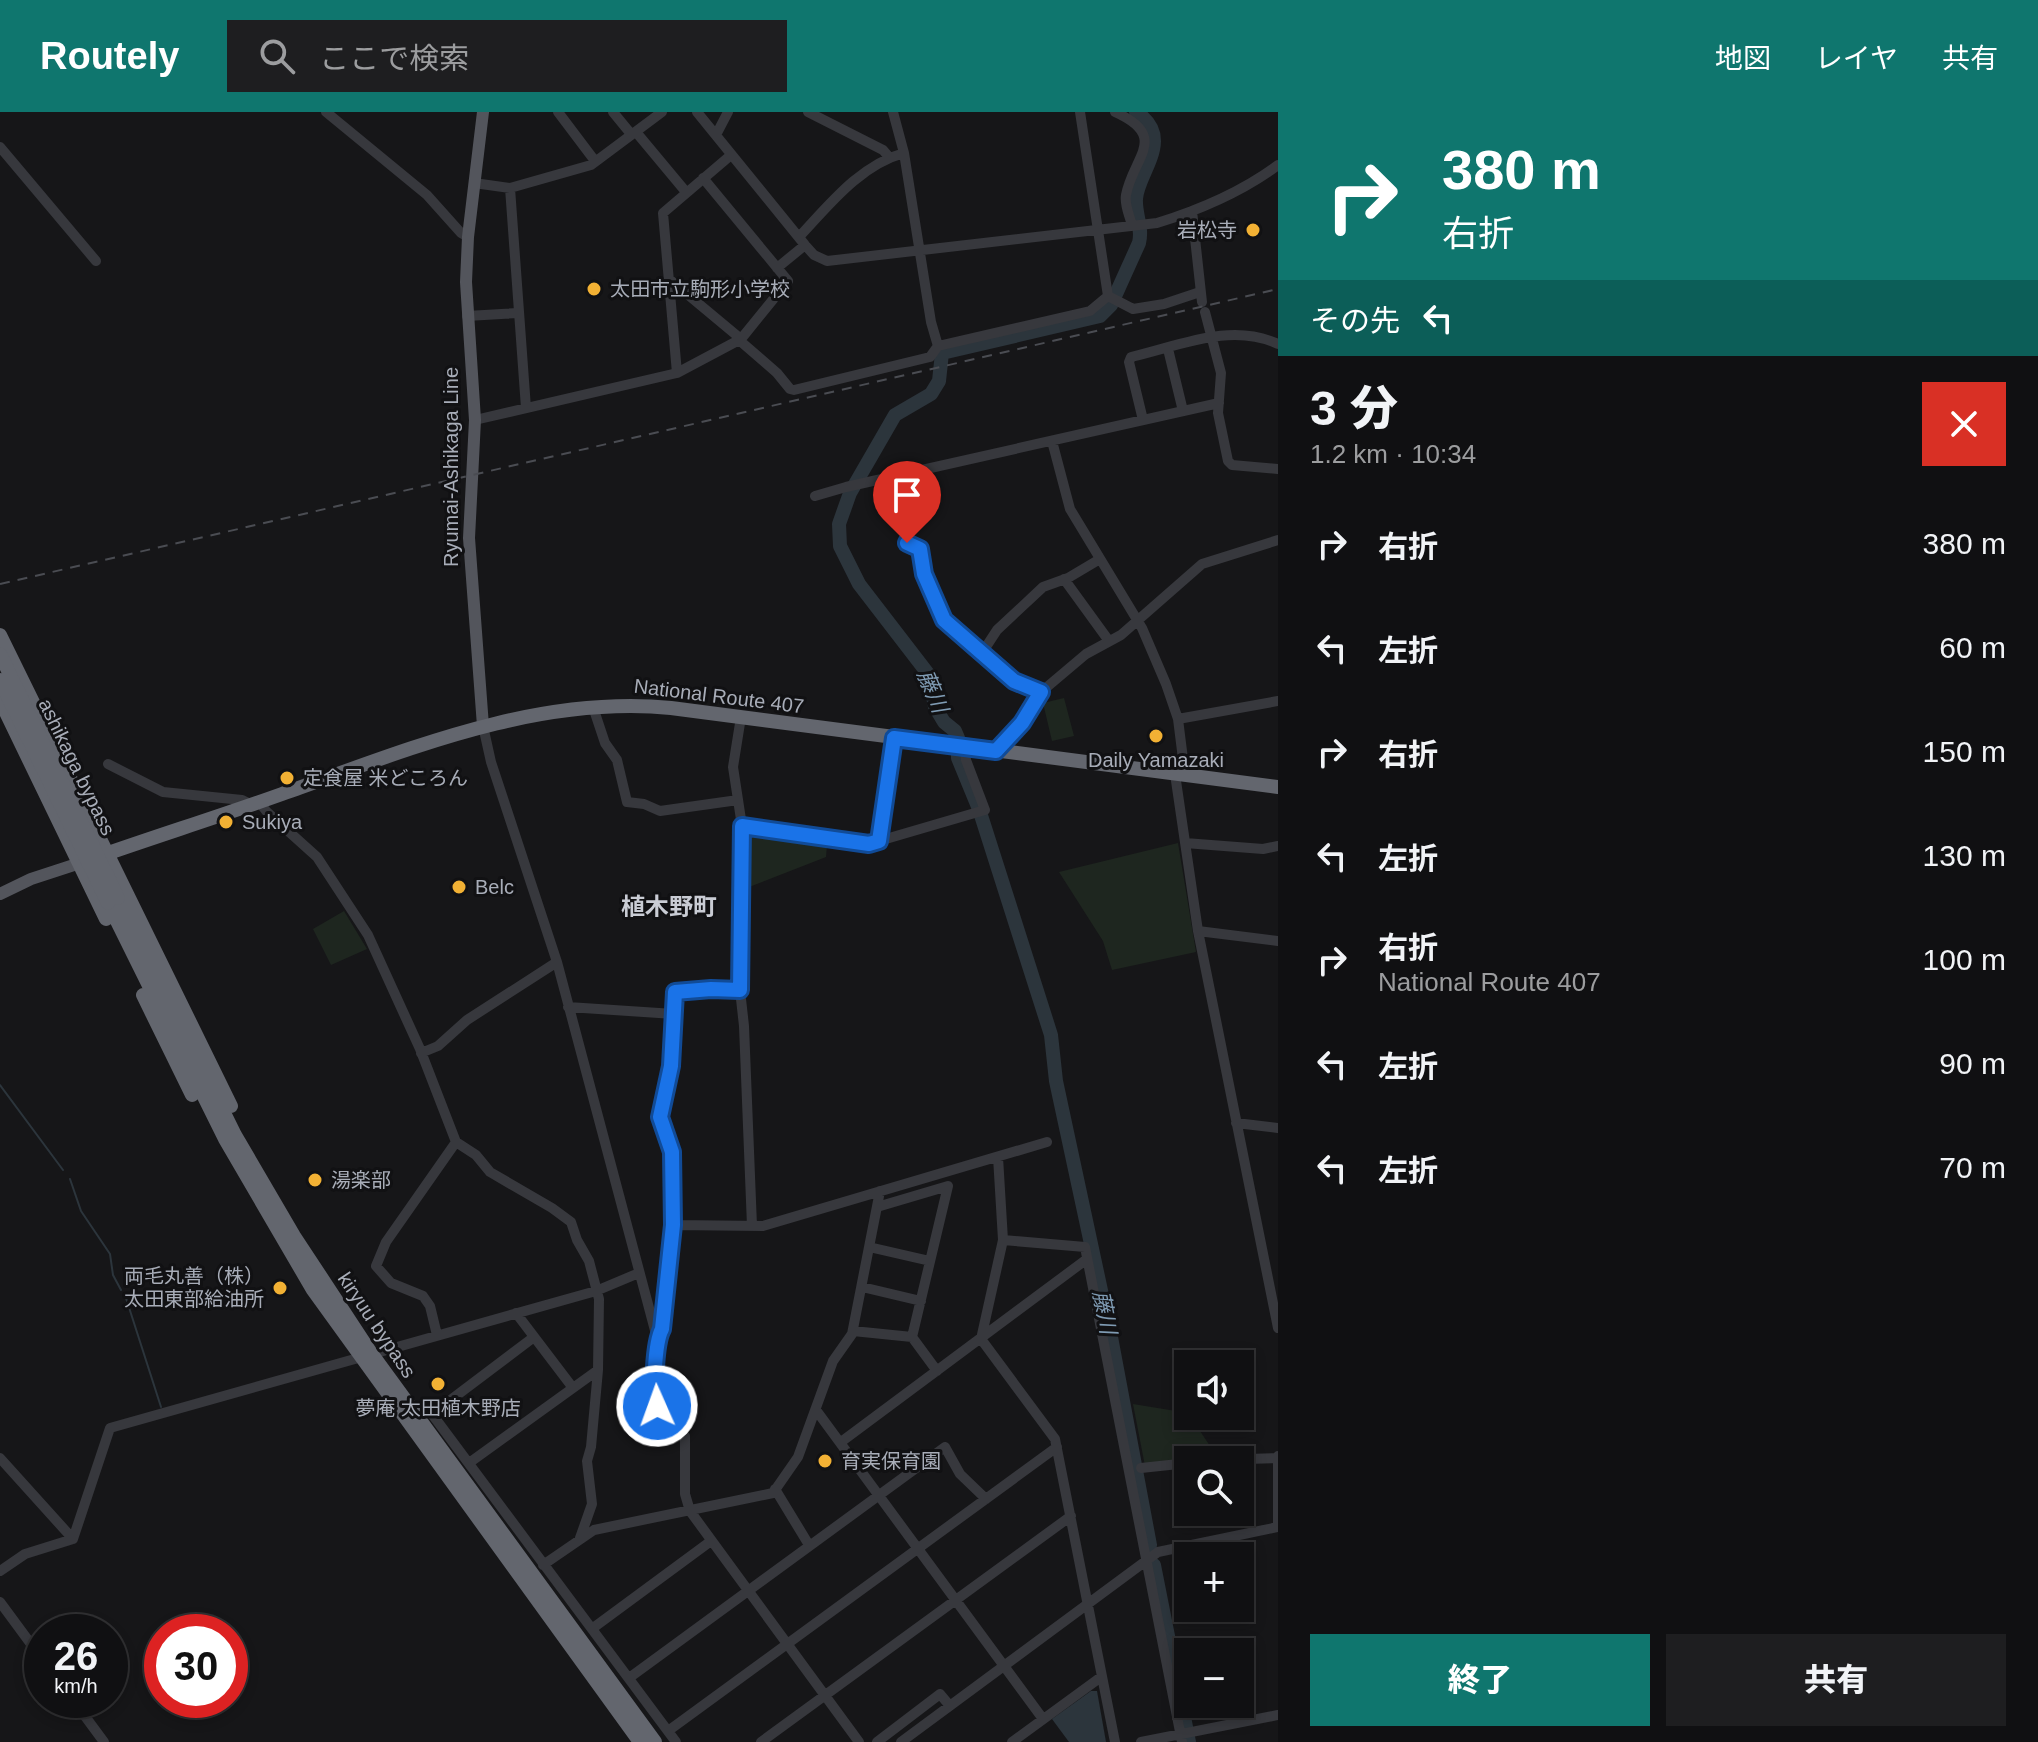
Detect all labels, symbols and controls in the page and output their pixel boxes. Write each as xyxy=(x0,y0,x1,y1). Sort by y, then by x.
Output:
search box xyxy=(227,20,787,92)
icon: search xyxy=(255,34,299,78)
text: Routely xyxy=(40,35,179,77)
text: ここで検索 xyxy=(319,42,469,75)
text: 地図 xyxy=(1715,43,1771,74)
text: レイヤ xyxy=(1815,43,1898,74)
text: 共有 xyxy=(1942,43,1998,74)
text: 380 m xyxy=(1442,138,1601,201)
icon: right xyxy=(1310,144,1414,248)
text: 右折 xyxy=(1442,213,1514,254)
place label: 岩松寺 xyxy=(1177,219,1237,241)
marker: 岩松寺 xyxy=(1244,221,1262,239)
place label: 太田市立駒形小学校 xyxy=(610,278,790,300)
marker: 太田市立駒形小学校 xyxy=(585,280,603,298)
icon: left xyxy=(1416,296,1460,340)
text: その先 xyxy=(1310,304,1400,337)
street label: Ryumai-Ashikaga Line xyxy=(440,367,462,567)
text: 3 分 xyxy=(1310,382,1398,435)
button: close xyxy=(1922,382,2006,466)
text: 1.2 km · 10:34 xyxy=(1310,439,1476,469)
pin xyxy=(873,461,941,543)
icon: arrive xyxy=(885,473,929,517)
icon: right xyxy=(1310,522,1354,566)
text: 380 m xyxy=(1923,527,2006,560)
text: 右折 xyxy=(1378,530,1438,563)
icon: left xyxy=(1310,626,1354,670)
text: 60 m xyxy=(1939,631,2006,664)
text: 左折 xyxy=(1378,634,1438,667)
water label: 藤川 xyxy=(912,666,953,718)
street label: National Route 407 xyxy=(633,675,805,717)
street label: ashikaga bypass xyxy=(34,695,120,839)
marker: Daily Yamazaki xyxy=(1147,727,1165,745)
icon: right xyxy=(1310,730,1354,774)
text: 150 m xyxy=(1923,735,2006,768)
text: 右折 xyxy=(1378,738,1438,771)
place label: Daily Yamazaki xyxy=(1088,749,1224,771)
place label: 定食屋 米どころん xyxy=(303,767,468,789)
marker: 定食屋 米どころん xyxy=(278,769,296,787)
place label: Sukiya xyxy=(242,811,303,833)
marker: Sukiya xyxy=(217,813,235,831)
icon: left xyxy=(1310,834,1354,878)
text: 130 m xyxy=(1923,839,2006,872)
text: 左折 xyxy=(1378,842,1438,875)
place label: Belc xyxy=(475,876,514,898)
marker: Belc xyxy=(450,878,468,896)
district label: 植木野町 xyxy=(621,893,717,920)
text: 右折 xyxy=(1378,931,1438,964)
icon: right xyxy=(1310,938,1354,982)
text: 100 m xyxy=(1923,943,2006,976)
text: National Route 407 xyxy=(1378,967,1601,997)
icon: left xyxy=(1310,1042,1354,1086)
text: 90 m xyxy=(1939,1047,2006,1080)
text: 左折 xyxy=(1378,1050,1438,1083)
icon: left xyxy=(1310,1146,1354,1190)
text: 70 m xyxy=(1939,1151,2006,1184)
text: 左折 xyxy=(1378,1154,1438,1187)
place label: 湯楽部 xyxy=(331,1169,391,1191)
marker: 湯楽部 xyxy=(306,1171,324,1189)
place label: 両毛丸善（株） 太田東部給油所 xyxy=(124,1265,264,1310)
street label: kiryuu bypass xyxy=(334,1268,420,1382)
marker: 両毛丸善（株） 太田東部給油所 xyxy=(271,1279,289,1297)
water label: 藤川 xyxy=(1088,1288,1121,1338)
map controls xyxy=(1174,1350,1254,1718)
button: sound xyxy=(1174,1350,1254,1430)
position arrow xyxy=(615,1364,699,1448)
marker: 夢庵 太田植木野店 xyxy=(429,1375,447,1393)
place label: 夢庵 太田植木野店 xyxy=(355,1397,521,1419)
button: search xyxy=(1174,1446,1254,1526)
place label: 育実保育園 xyxy=(841,1450,941,1472)
marker: 育実保育園 xyxy=(816,1452,834,1470)
button: + xyxy=(1174,1542,1254,1622)
speed limit sign: 30 xyxy=(144,1614,248,1718)
text: 26 xyxy=(54,1634,98,1678)
button: 終了 xyxy=(1310,1634,1650,1726)
button: 共有 xyxy=(1666,1634,2006,1726)
button: − xyxy=(1174,1638,1254,1718)
text: km/h xyxy=(54,1675,98,1697)

